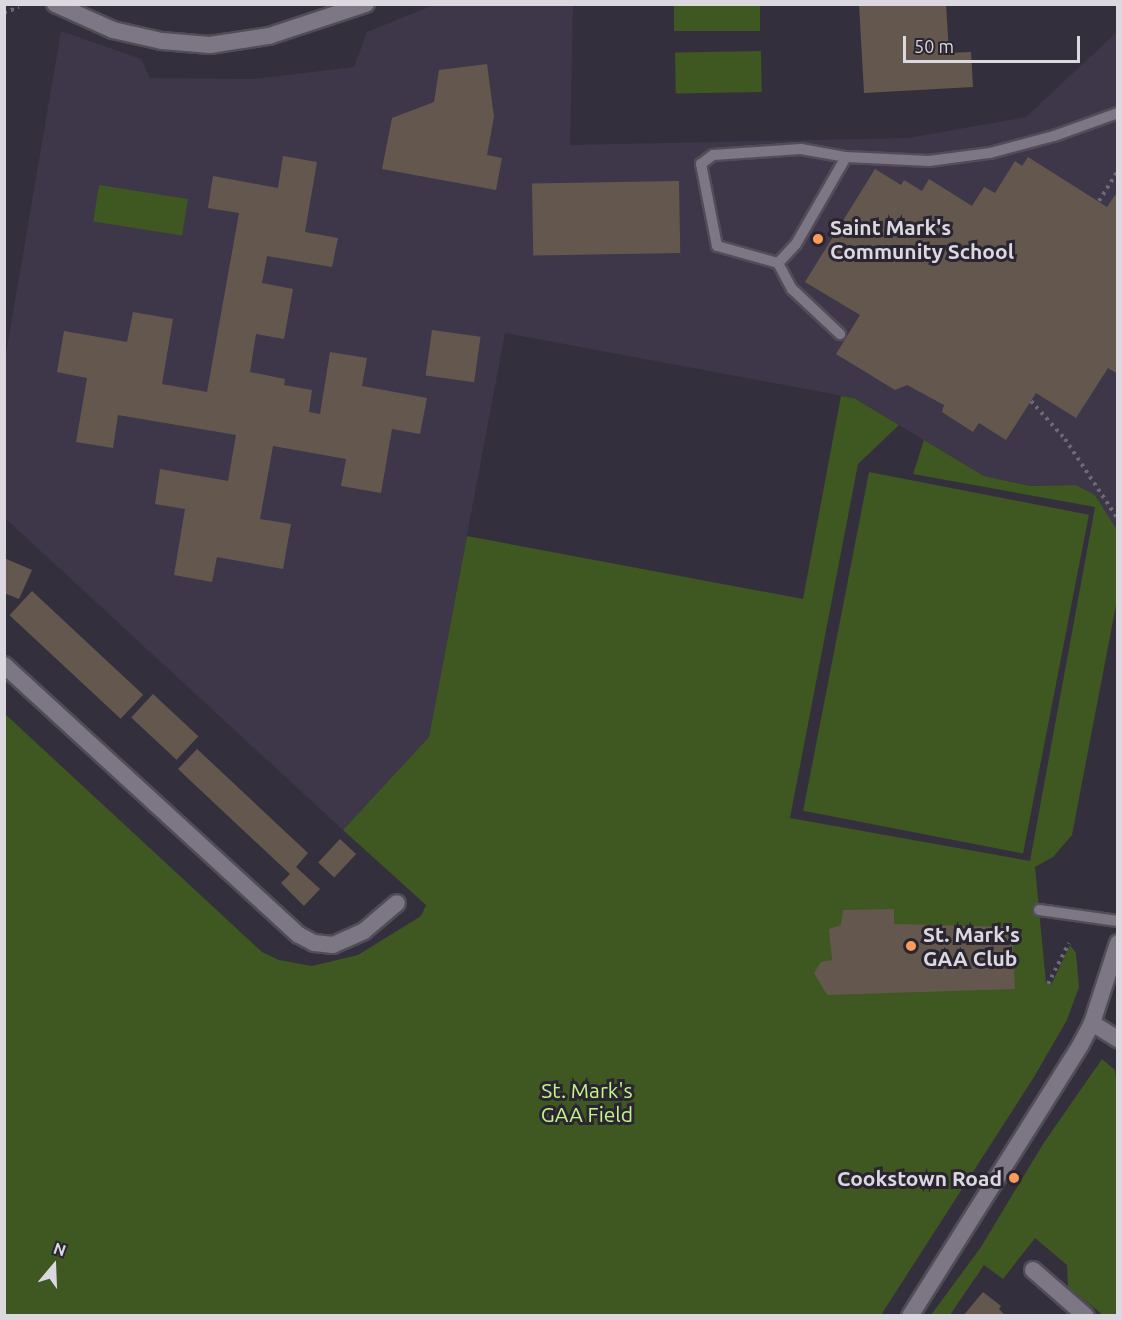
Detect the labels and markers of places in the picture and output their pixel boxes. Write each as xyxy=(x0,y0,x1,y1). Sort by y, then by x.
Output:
place label: Saint Mark's Community School xyxy=(830,214,1014,264)
marker: Saint Mark's Community School xyxy=(811,232,825,246)
place label: St. Mark's GAA Club xyxy=(923,921,1020,971)
marker: St. Mark's GAA Club xyxy=(904,939,918,953)
place label: Cookstown Road xyxy=(837,1165,1002,1191)
marker: Cookstown Road xyxy=(1007,1171,1021,1185)

